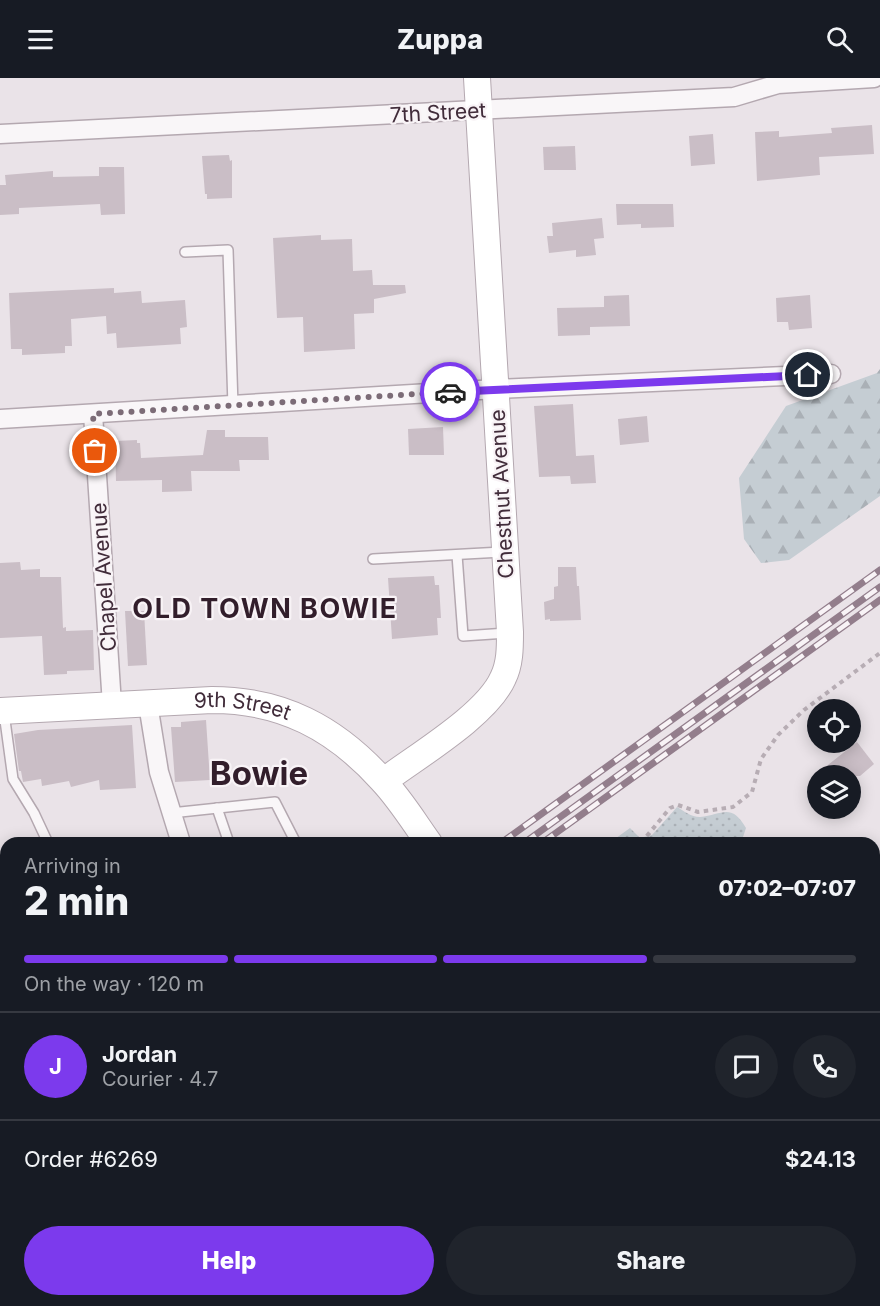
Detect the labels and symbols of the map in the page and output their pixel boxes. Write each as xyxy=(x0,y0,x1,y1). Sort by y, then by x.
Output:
street label: 7th Street xyxy=(389,97,487,128)
pin xyxy=(782,349,833,400)
courier xyxy=(420,362,480,422)
street label: Chestnut Avenue xyxy=(485,409,518,579)
pin xyxy=(69,425,120,476)
street label: Chapel Avenue xyxy=(86,502,121,652)
district label: OLD TOWN BOWIE xyxy=(132,592,398,625)
street label: 9th Street xyxy=(193,687,295,725)
district label: Bowie xyxy=(210,753,308,793)

